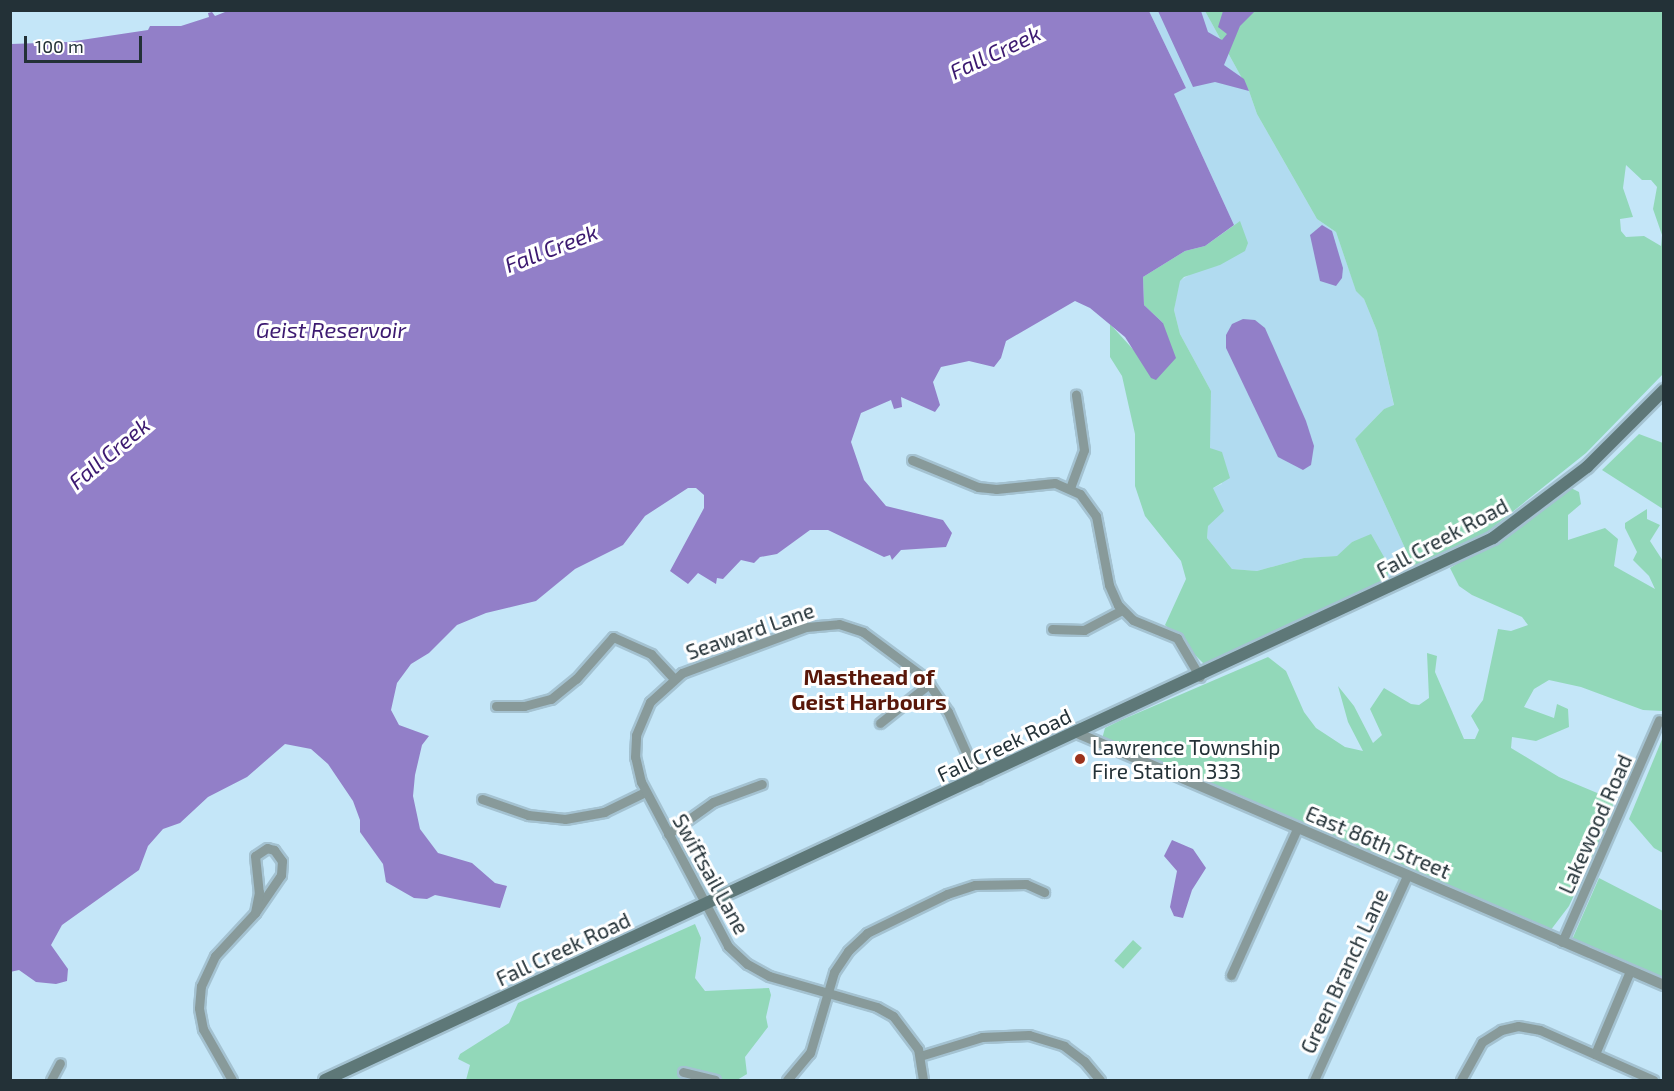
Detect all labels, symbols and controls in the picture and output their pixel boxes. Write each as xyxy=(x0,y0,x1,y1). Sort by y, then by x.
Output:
water label: Fall Creek xyxy=(945,19,1045,85)
scale bar xyxy=(27,24,146,62)
text: 100 m xyxy=(35,35,84,57)
water label: Fall Creek xyxy=(501,218,601,278)
water label: Geist Reservoir xyxy=(256,317,406,343)
water label: Fall Creek xyxy=(63,411,155,495)
street label: Fall Creek Road xyxy=(1372,493,1512,583)
street label: Seaward Lane xyxy=(683,597,817,665)
district label: Masthead of Geist Harbours xyxy=(791,663,947,714)
street label: Fall Creek Road xyxy=(933,703,1075,787)
place label: Lawrence Township Fire Station 333 xyxy=(1092,734,1281,784)
street label: Lakewood Road xyxy=(1553,750,1637,898)
marker: Lawrence Township Fire Station 333 xyxy=(1073,752,1087,766)
street label: East 86th Street xyxy=(1302,800,1454,884)
street label: Swiftsail Lane xyxy=(667,809,755,939)
street label: Green Branch Lane xyxy=(1295,885,1393,1057)
street label: Fall Creek Road xyxy=(492,907,634,991)

